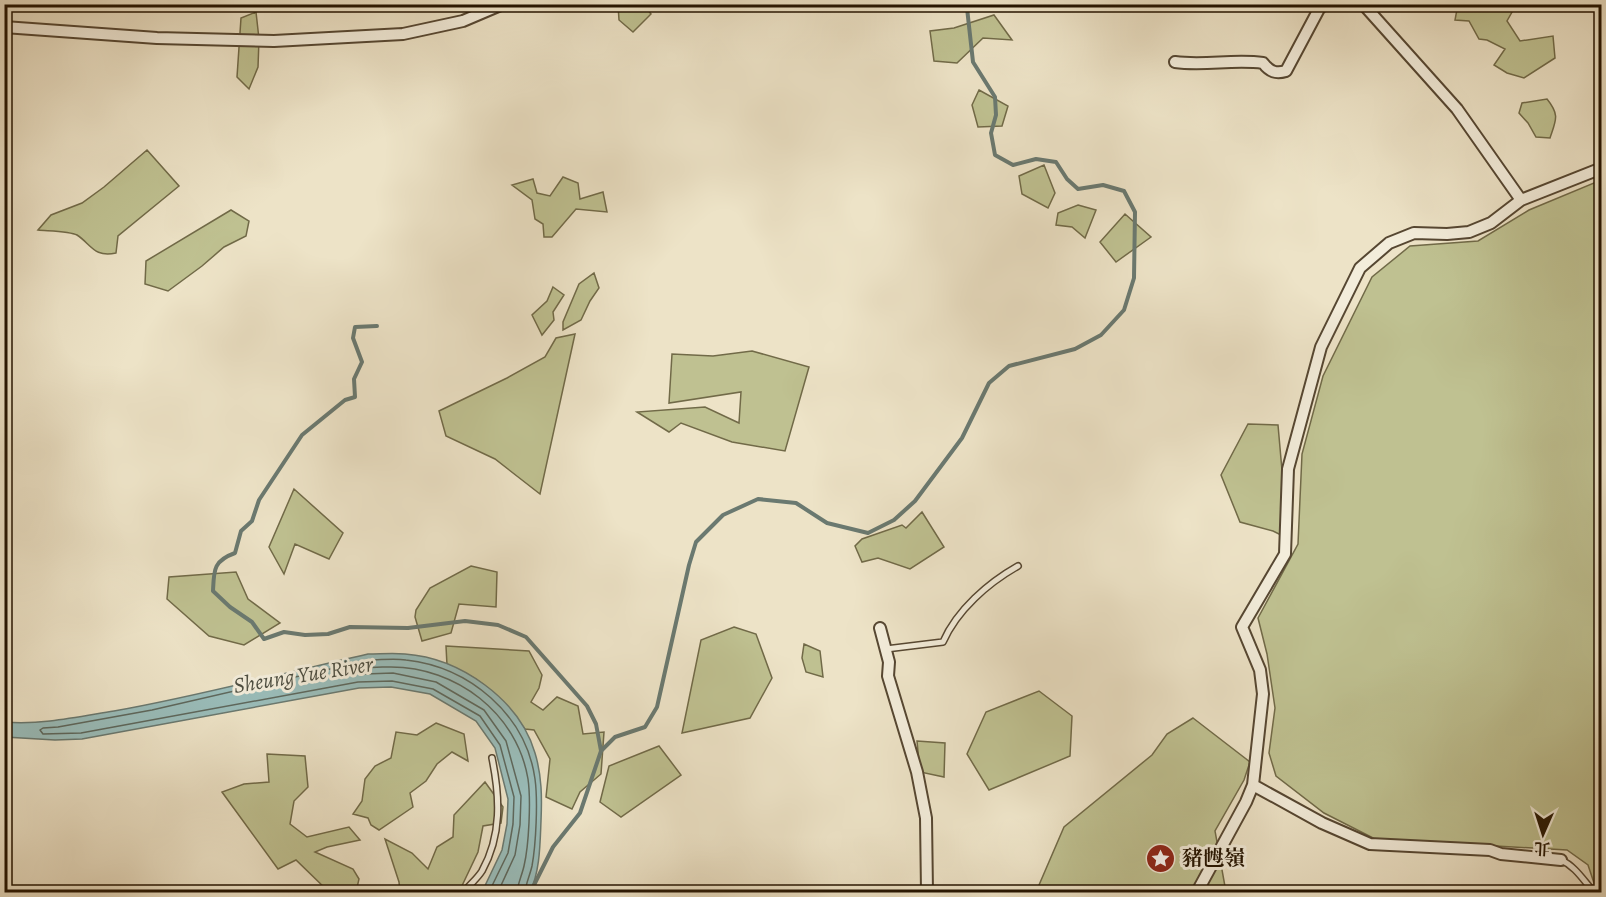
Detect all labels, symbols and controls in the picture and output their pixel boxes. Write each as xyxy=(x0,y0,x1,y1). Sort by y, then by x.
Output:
water label: Sheung Yue River xyxy=(231,649,376,701)
north arrow xyxy=(1513,804,1573,864)
text: 北 xyxy=(1534,837,1551,859)
place icon: 豬乸嶺 xyxy=(1145,842,1177,874)
place label: 豬乸嶺 xyxy=(1182,844,1245,872)

